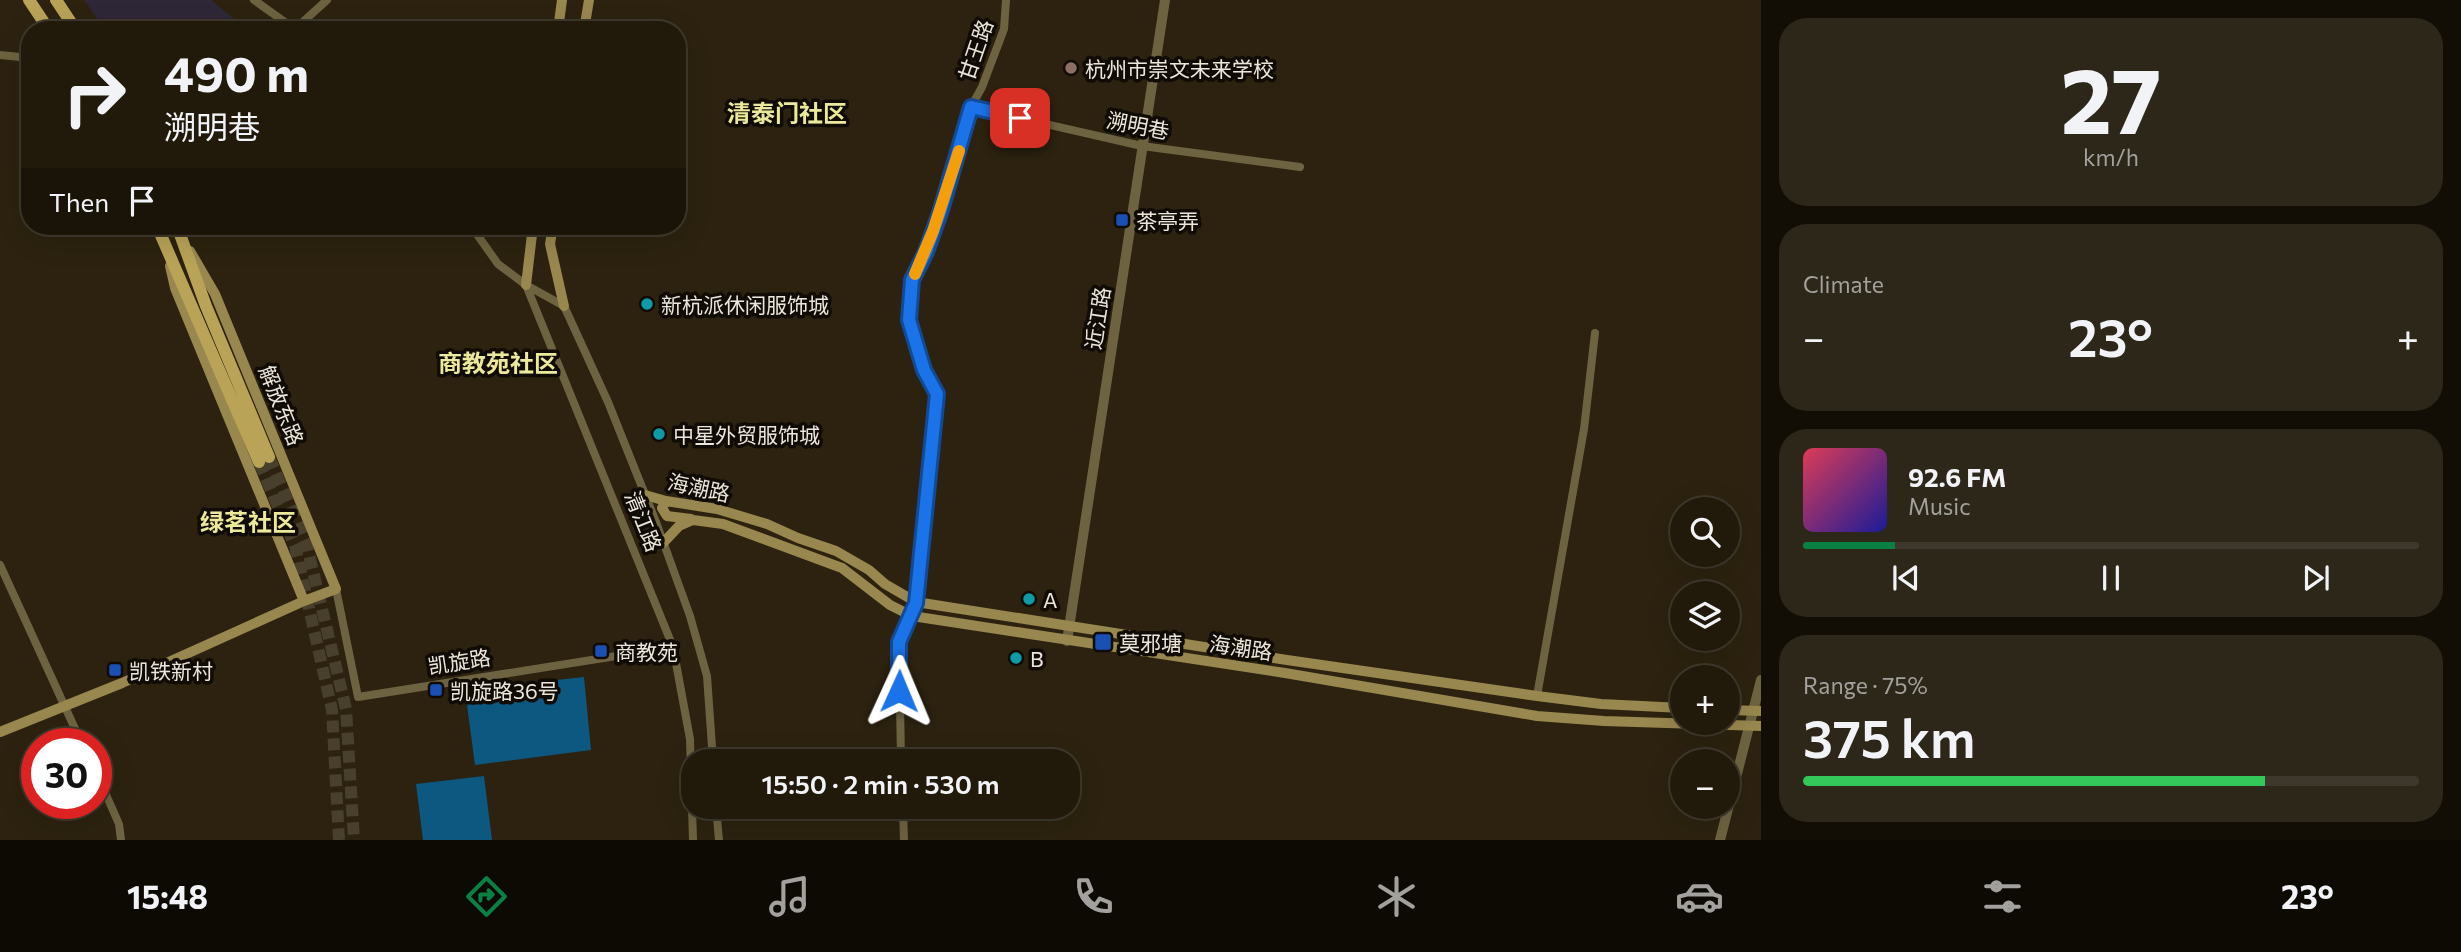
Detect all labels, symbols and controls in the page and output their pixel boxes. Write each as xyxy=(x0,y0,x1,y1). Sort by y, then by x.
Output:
street label: 甘王路 xyxy=(953,16,997,84)
text: 27 xyxy=(2060,41,2162,153)
text: 490 m xyxy=(164,42,309,102)
icon: right xyxy=(49,49,140,140)
place label: 杭州市崇文未来学校 xyxy=(1085,56,1274,81)
marker: 杭州市崇文未来学校 xyxy=(1063,60,1079,76)
pin xyxy=(990,88,1050,148)
district label: 清泰门社区 xyxy=(727,98,847,127)
icon: arrive xyxy=(1001,99,1039,137)
text: 溯明巷 xyxy=(164,106,260,146)
street label: 溯明巷 xyxy=(1105,107,1171,143)
text: km/h xyxy=(2083,143,2139,171)
icon: arrive xyxy=(123,182,161,220)
text: Then xyxy=(49,186,109,217)
place label: 茶亭弄 xyxy=(1136,208,1199,233)
marker: 茶亭弄 xyxy=(1114,212,1130,228)
text: Climate xyxy=(1803,270,1884,298)
street label: 近江路 xyxy=(1080,285,1114,351)
place label: 新杭派休闲服饰城 xyxy=(661,292,829,317)
marker: 新杭派休闲服饰城 xyxy=(639,296,655,312)
text: 23° xyxy=(2068,304,2153,368)
text: − xyxy=(1803,313,1825,360)
text: + xyxy=(2397,313,2419,360)
district label: 商教苑社区 xyxy=(438,348,558,377)
street label: 解放东路 xyxy=(255,361,309,449)
place label: 中星外贸服饰城 xyxy=(673,422,820,447)
marker: 中星外贸服饰城 xyxy=(651,426,667,442)
text: 92.6 FM xyxy=(1908,461,2006,492)
street label: 海潮路 xyxy=(666,468,732,506)
street label: 清江路 xyxy=(621,487,667,555)
text: Music xyxy=(1908,492,1971,520)
map controls xyxy=(1670,497,1740,819)
button: search xyxy=(1670,497,1740,567)
district label: 绿茗社区 xyxy=(200,507,296,536)
icon: previous xyxy=(1887,559,1925,597)
icon: pause xyxy=(2092,559,2130,597)
icon: next xyxy=(2297,559,2335,597)
button: layers xyxy=(1670,581,1740,651)
place label: A xyxy=(1043,587,1058,612)
marker: A xyxy=(1021,591,1037,607)
place label: 莫邪塘 xyxy=(1119,630,1182,655)
street label: 海潮路 xyxy=(1208,630,1274,664)
marker: 莫邪塘 xyxy=(1093,632,1113,652)
place label: 商教苑 xyxy=(615,639,678,664)
marker: 商教苑 xyxy=(593,643,609,659)
street label: 凯旋路 xyxy=(426,644,492,678)
place label: B xyxy=(1030,646,1044,671)
marker: B xyxy=(1008,650,1024,666)
position arrow xyxy=(862,654,936,728)
place label: 凯铁新村 xyxy=(129,658,213,683)
marker: 凯铁新村 xyxy=(107,662,123,678)
button: + xyxy=(1670,665,1740,735)
text: Range · 75% xyxy=(1803,671,1928,699)
place label: 凯旋路36号 xyxy=(450,678,559,703)
marker: 凯旋路36号 xyxy=(428,682,444,698)
text: 375 km xyxy=(1803,705,1975,769)
speed limit sign: 30 xyxy=(21,728,112,819)
button: − xyxy=(1670,749,1740,819)
text: 15:50 · 2 min · 530 m xyxy=(762,768,999,799)
icon: directions xyxy=(462,872,511,921)
icon: music xyxy=(765,872,814,921)
icon: phone xyxy=(1069,872,1118,921)
icon: climate xyxy=(1372,872,1421,921)
icon: car xyxy=(1675,872,1724,921)
icon: filters xyxy=(1978,872,2027,921)
text: 15:48 xyxy=(127,876,208,916)
text: 23° xyxy=(2281,876,2334,916)

